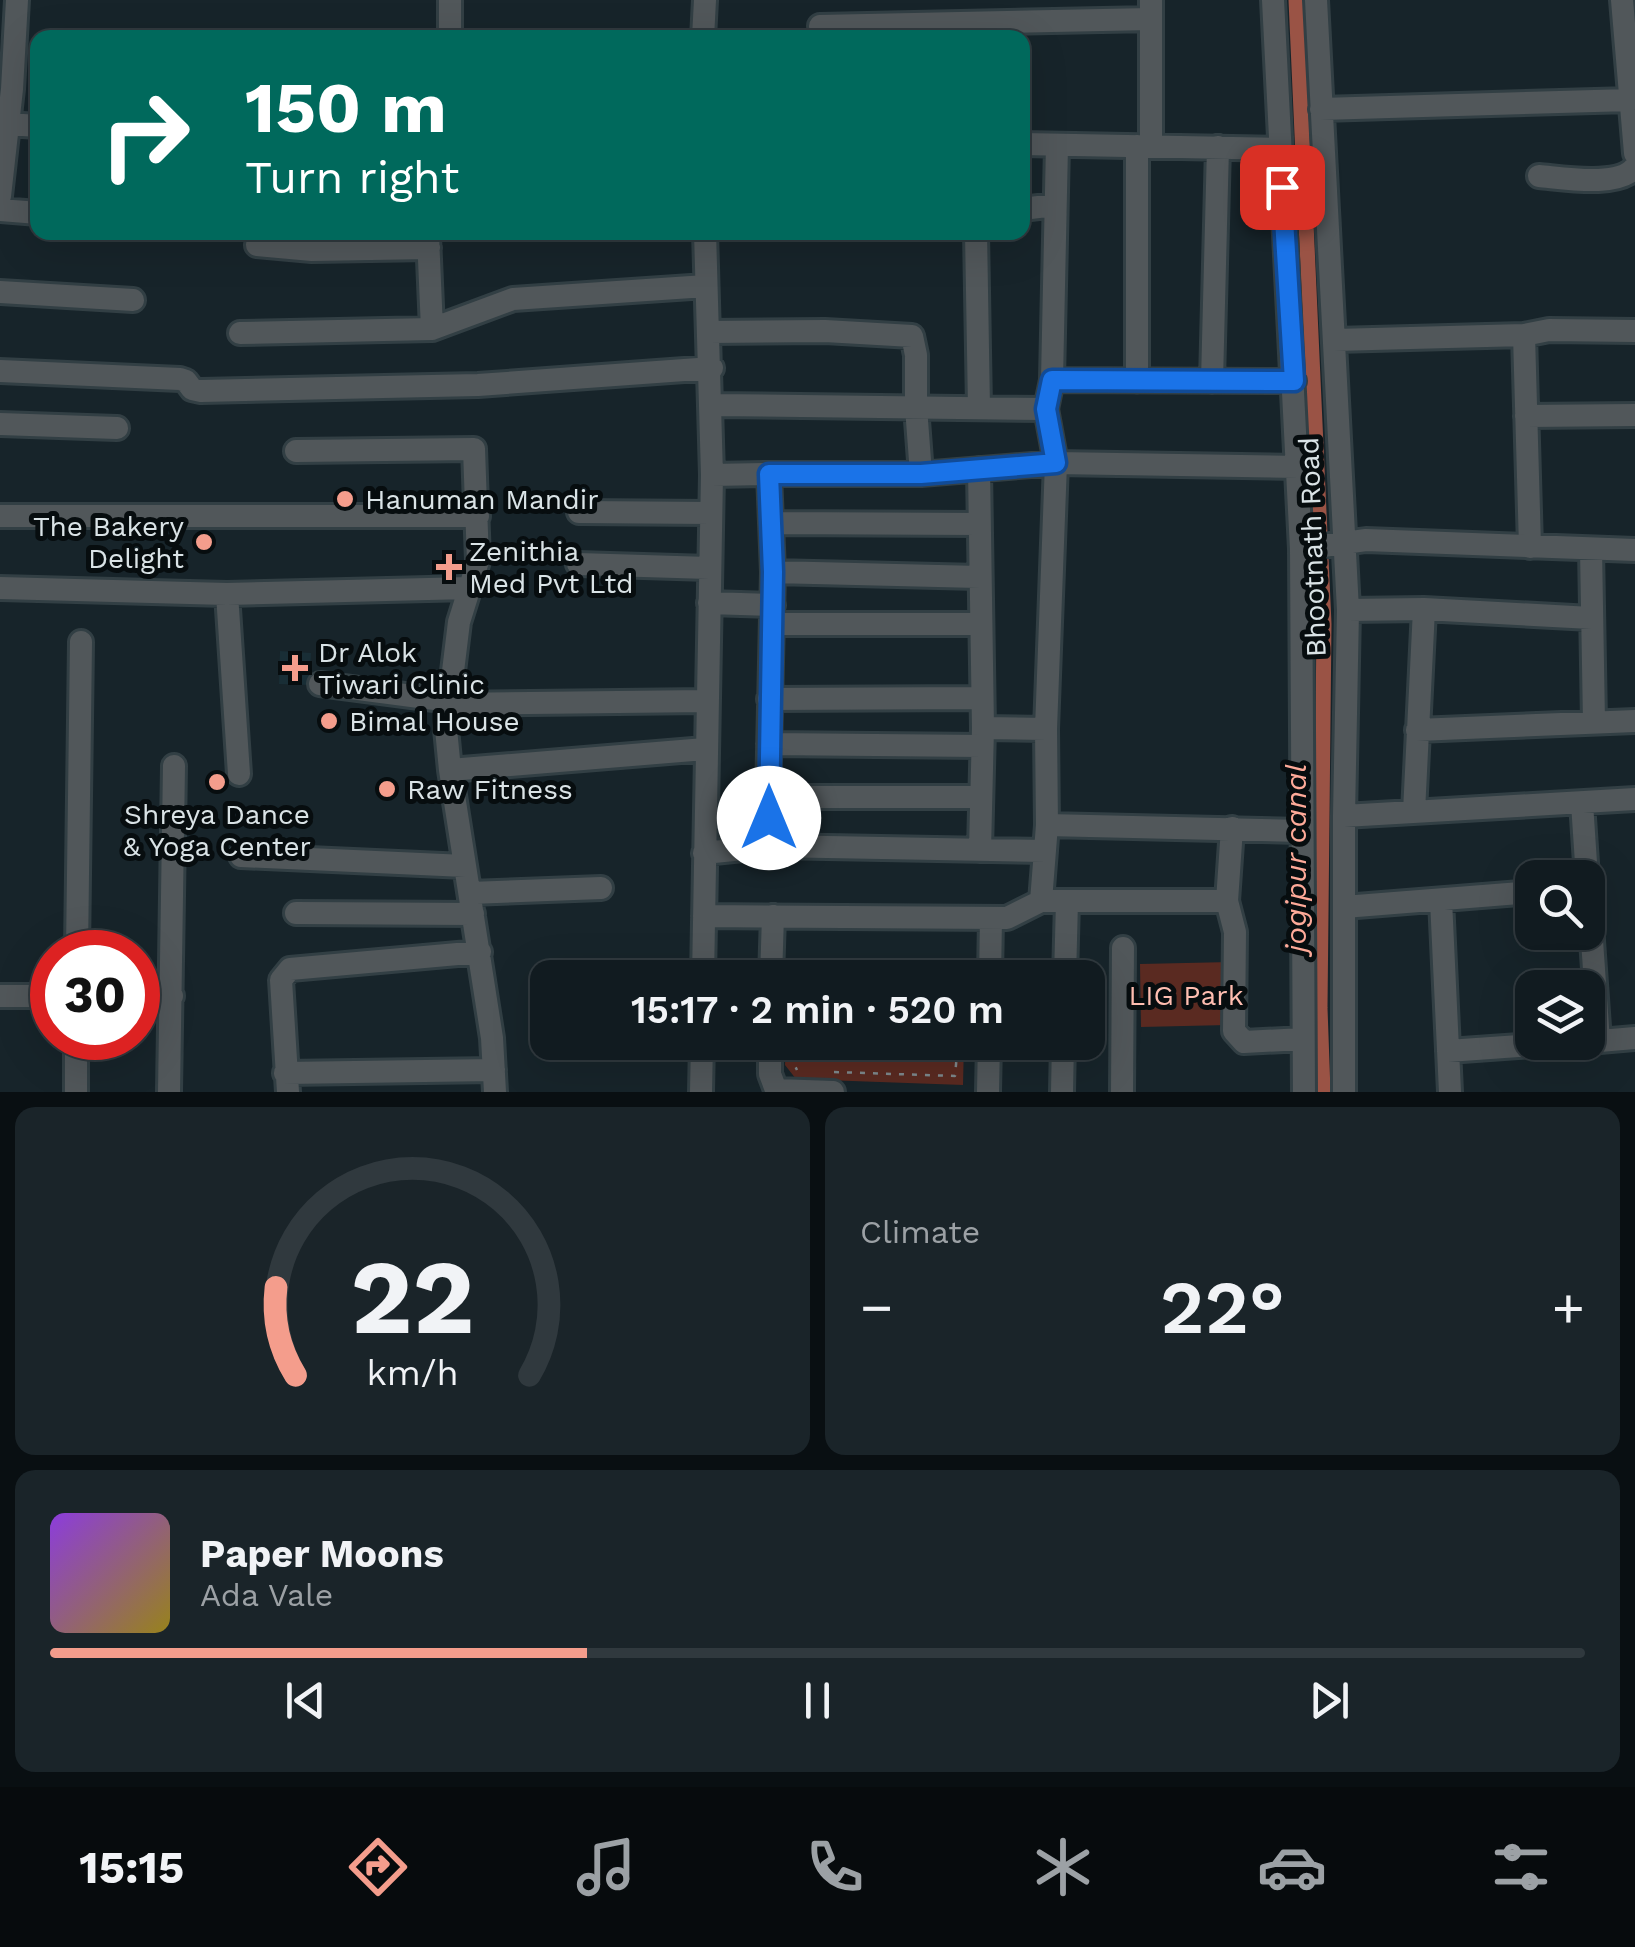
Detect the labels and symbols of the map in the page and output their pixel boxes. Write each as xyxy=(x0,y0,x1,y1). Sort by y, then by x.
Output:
pin xyxy=(1240,145,1325,230)
street label: Bhootnath Road xyxy=(1292,436,1333,658)
place label: Hanuman Mandir xyxy=(365,483,599,516)
marker: Hanuman Mandir xyxy=(334,488,356,510)
place label: The Bakery Delight xyxy=(33,510,185,575)
marker: The Bakery Delight xyxy=(193,531,215,553)
place label: Zenithia Med Pvt Ltd xyxy=(469,535,634,600)
marker: Zenithia Med Pvt Ltd xyxy=(438,556,460,578)
place label: Dr Alok Tiwari Clinic xyxy=(318,636,485,701)
marker: Dr Alok Tiwari Clinic xyxy=(282,655,308,681)
place label: Bimal House xyxy=(349,705,520,738)
marker: Bimal House xyxy=(318,710,340,732)
water label: jogipur canal xyxy=(1278,764,1313,957)
position arrow xyxy=(717,766,821,870)
marker: Shreya Dance & Yoga Center xyxy=(206,771,228,793)
place label: Raw Fitness xyxy=(407,773,573,806)
marker: Raw Fitness xyxy=(376,778,398,800)
place label: Shreya Dance & Yoga Center xyxy=(123,798,311,863)
speed limit sign: 30 xyxy=(30,930,160,1060)
park label: LIG Park xyxy=(1128,979,1244,1012)

